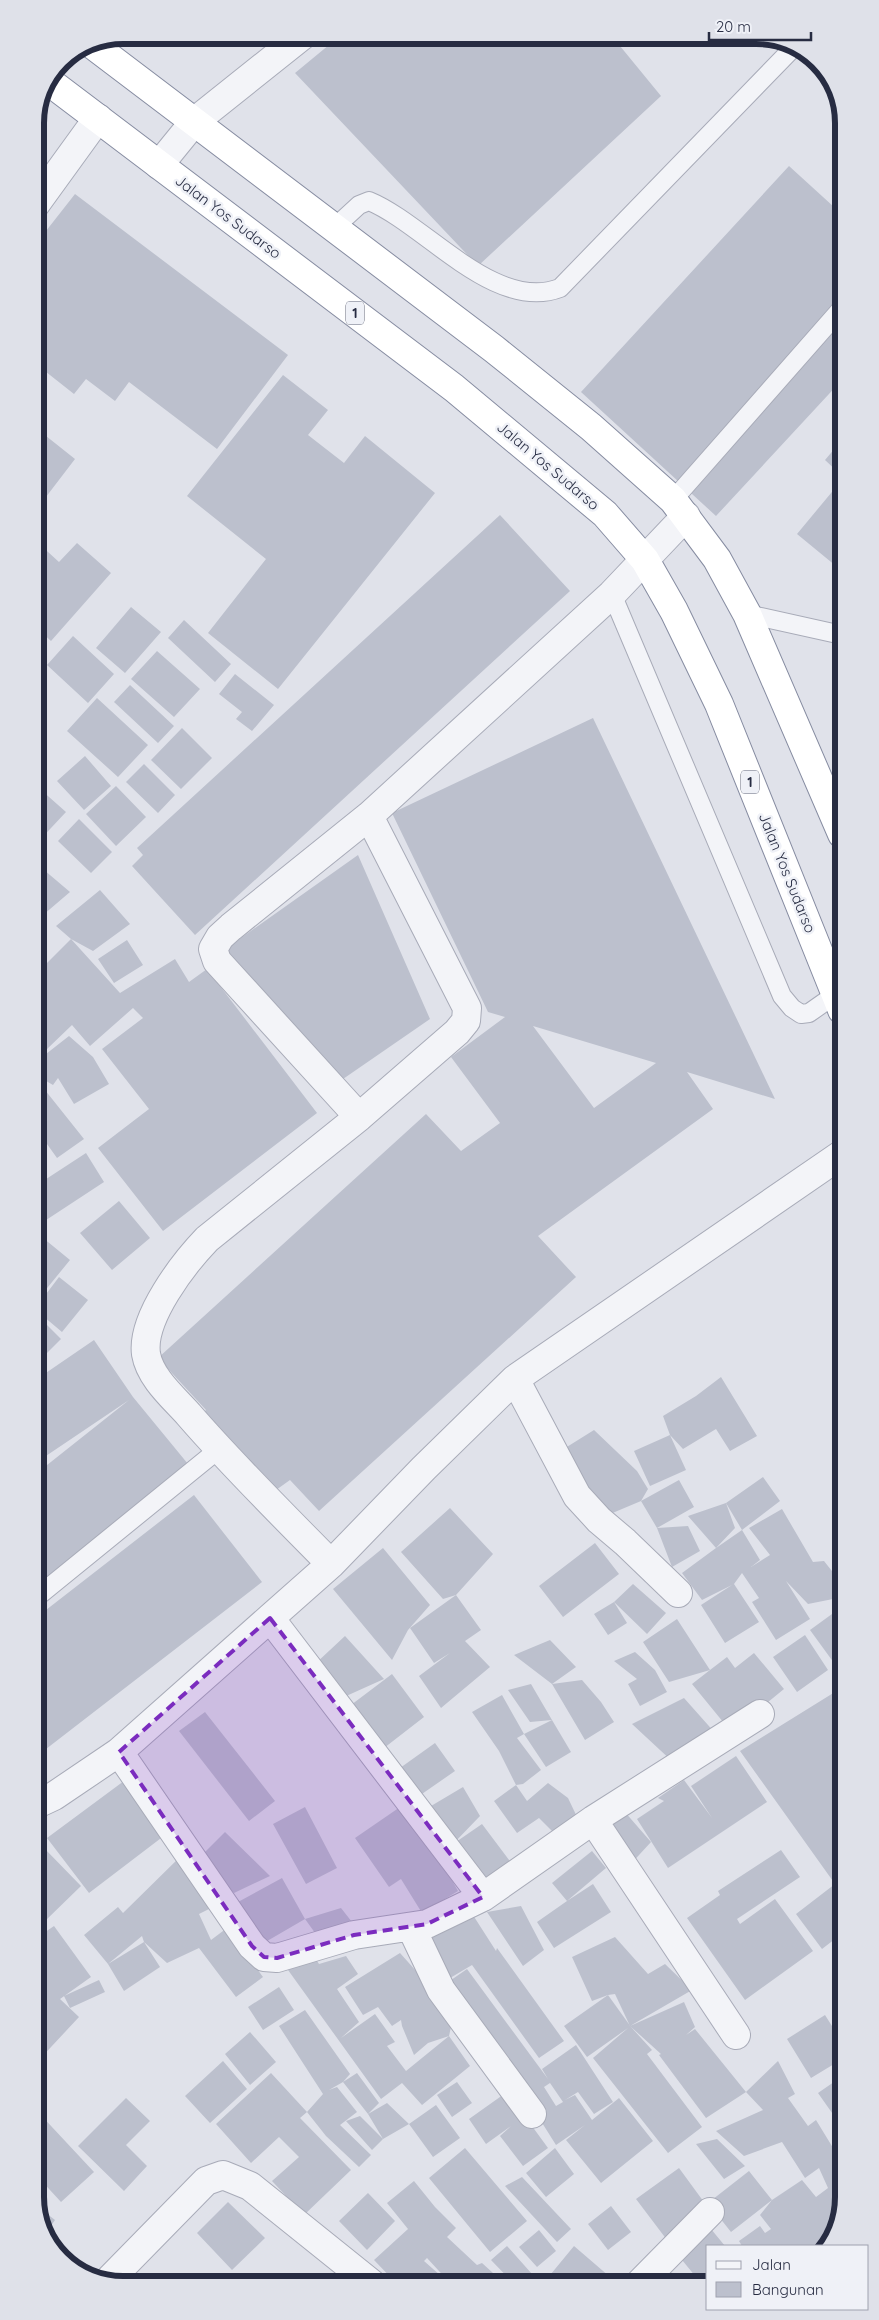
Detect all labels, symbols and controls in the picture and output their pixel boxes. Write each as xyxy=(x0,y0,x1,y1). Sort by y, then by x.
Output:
scale bar xyxy=(709,10,812,42)
text: 20 m xyxy=(716,17,751,36)
street label: Jalan Yos Sudarso xyxy=(171,171,285,263)
road number: 1 xyxy=(346,302,364,324)
street label: Jalan Yos Sudarso xyxy=(493,417,603,514)
road number: 1 xyxy=(741,770,759,794)
street label: Jalan Yos Sudarso xyxy=(755,810,820,936)
legend xyxy=(706,2245,869,2310)
text: Jalan xyxy=(752,2255,791,2274)
text: Bangunan xyxy=(752,2280,824,2299)

